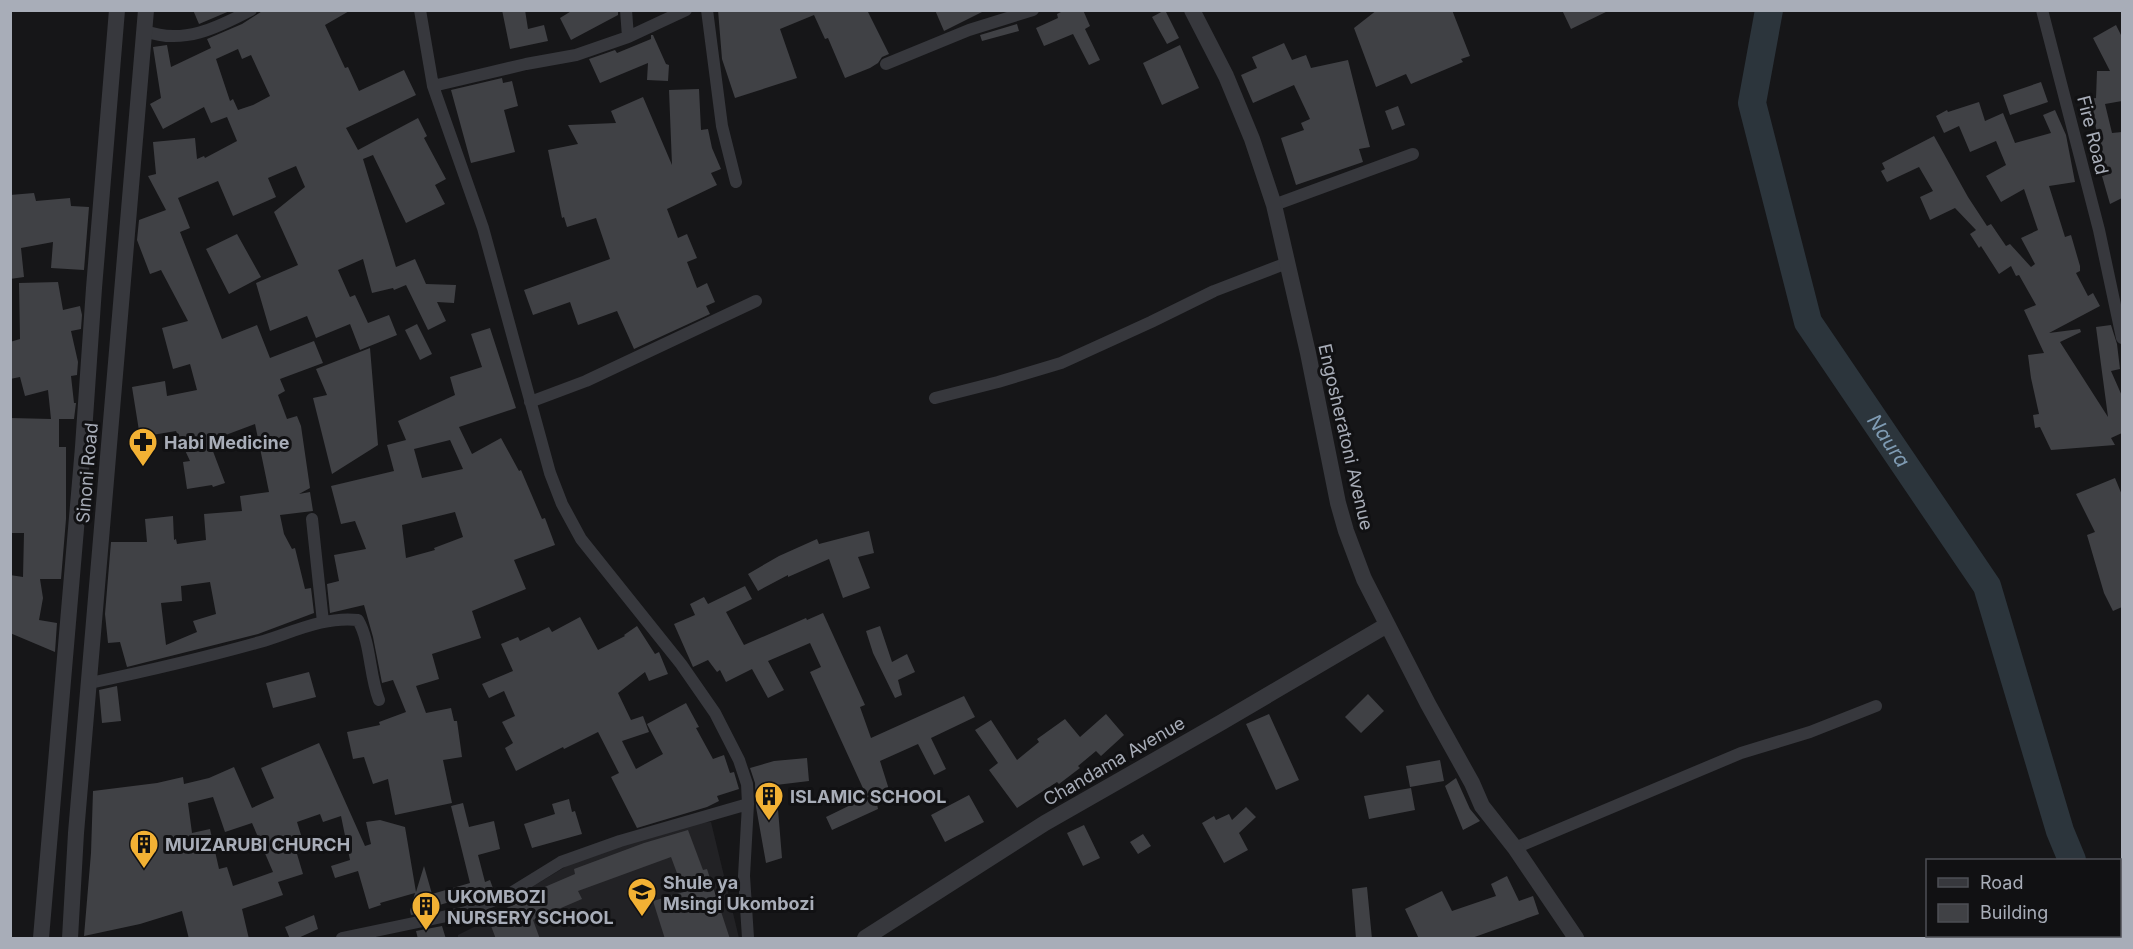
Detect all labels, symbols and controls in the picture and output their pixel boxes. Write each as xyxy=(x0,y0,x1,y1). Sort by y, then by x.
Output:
street label: Fire Road xyxy=(2073,93,2113,177)
street label: Engosheratoni Avenue xyxy=(1314,342,1378,532)
water label: Naura xyxy=(1862,410,1915,472)
street label: Sinoni Road xyxy=(72,422,102,524)
pharmacy icon: Habi Medicine xyxy=(127,426,159,468)
place label: Habi Medicine xyxy=(164,432,290,453)
street label: Chandama Avenue xyxy=(1040,712,1188,810)
building icon: ISLAMIC SCHOOL xyxy=(753,780,785,822)
place label: ISLAMIC SCHOOL xyxy=(790,786,946,807)
building icon: MUIZARUBI CHURCH xyxy=(128,828,160,870)
place label: MUIZARUBI CHURCH xyxy=(165,834,350,855)
legend xyxy=(1926,859,2121,937)
place label: Shule ya Msingi Ukombozi xyxy=(663,872,814,914)
text: Road xyxy=(1980,872,2023,893)
school or university icon: Shule ya Msingi Ukombozi xyxy=(626,876,658,918)
place label: UKOMBOZI NURSERY SCHOOL xyxy=(447,886,614,928)
building icon: UKOMBOZI NURSERY SCHOOL xyxy=(410,890,442,932)
text: Building xyxy=(1980,902,2048,923)

